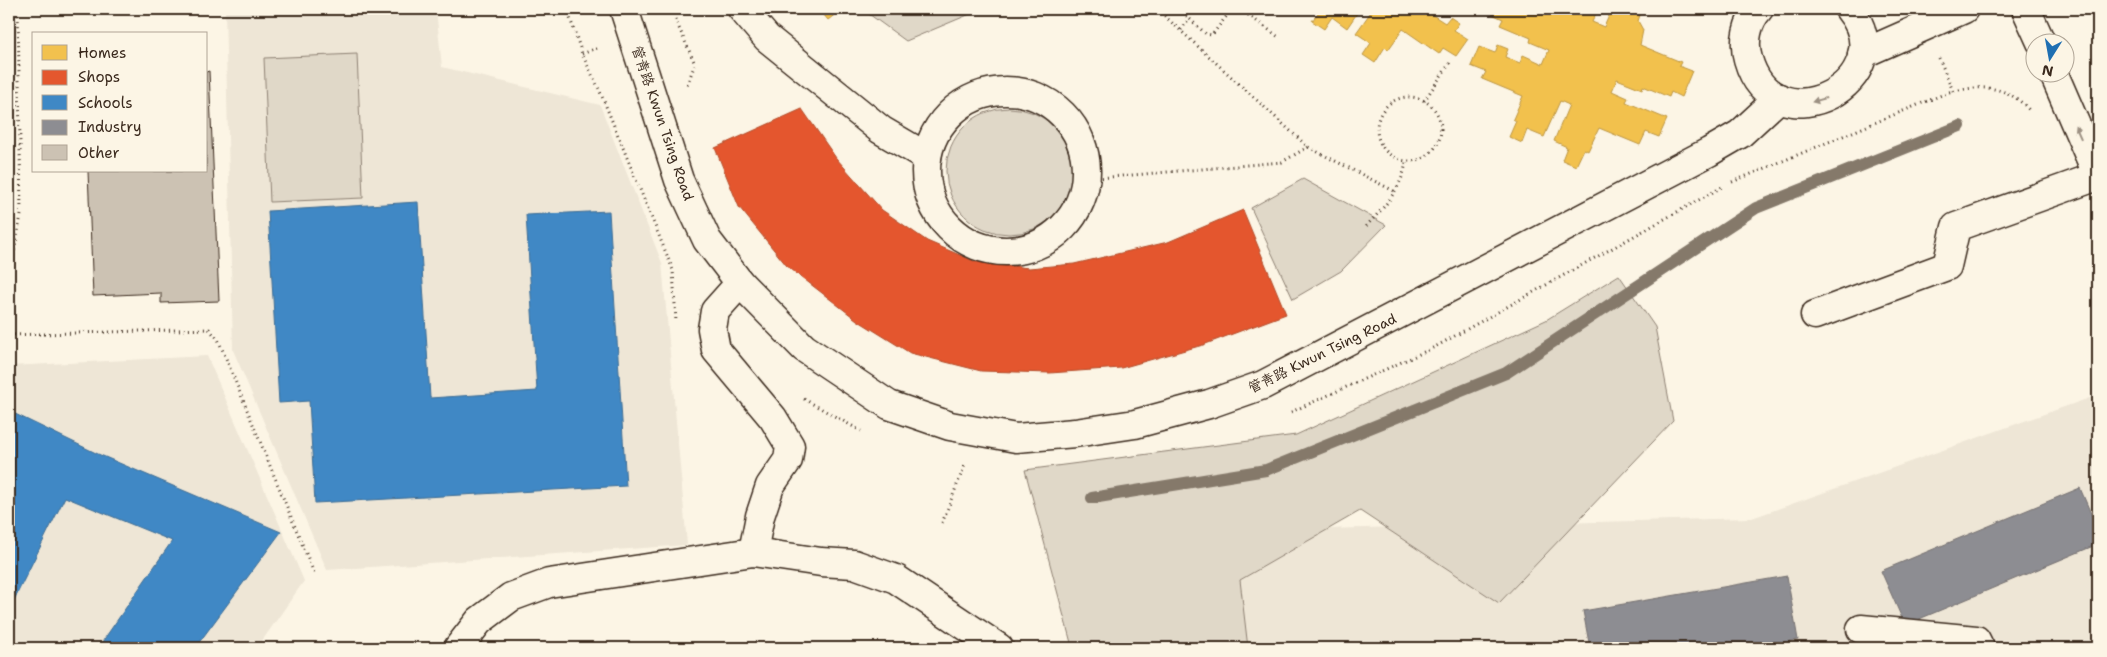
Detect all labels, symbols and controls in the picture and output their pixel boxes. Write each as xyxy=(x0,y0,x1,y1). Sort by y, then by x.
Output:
legend xyxy=(32,32,208,172)
north arrow xyxy=(2024,32,2074,82)
text: Homes xyxy=(78,43,126,63)
street label: 管青路 Kwun Tsing Road xyxy=(628,43,698,203)
text: N xyxy=(2040,61,2055,81)
text: Shops xyxy=(78,67,120,87)
text: Schools xyxy=(78,93,133,113)
one-way arrow xyxy=(1812,96,1827,104)
text: Industry xyxy=(78,117,142,137)
one-way arrow xyxy=(2074,125,2082,139)
text: Other xyxy=(78,143,120,163)
street label: 管青路 Kwun Tsing Road xyxy=(1245,309,1399,397)

